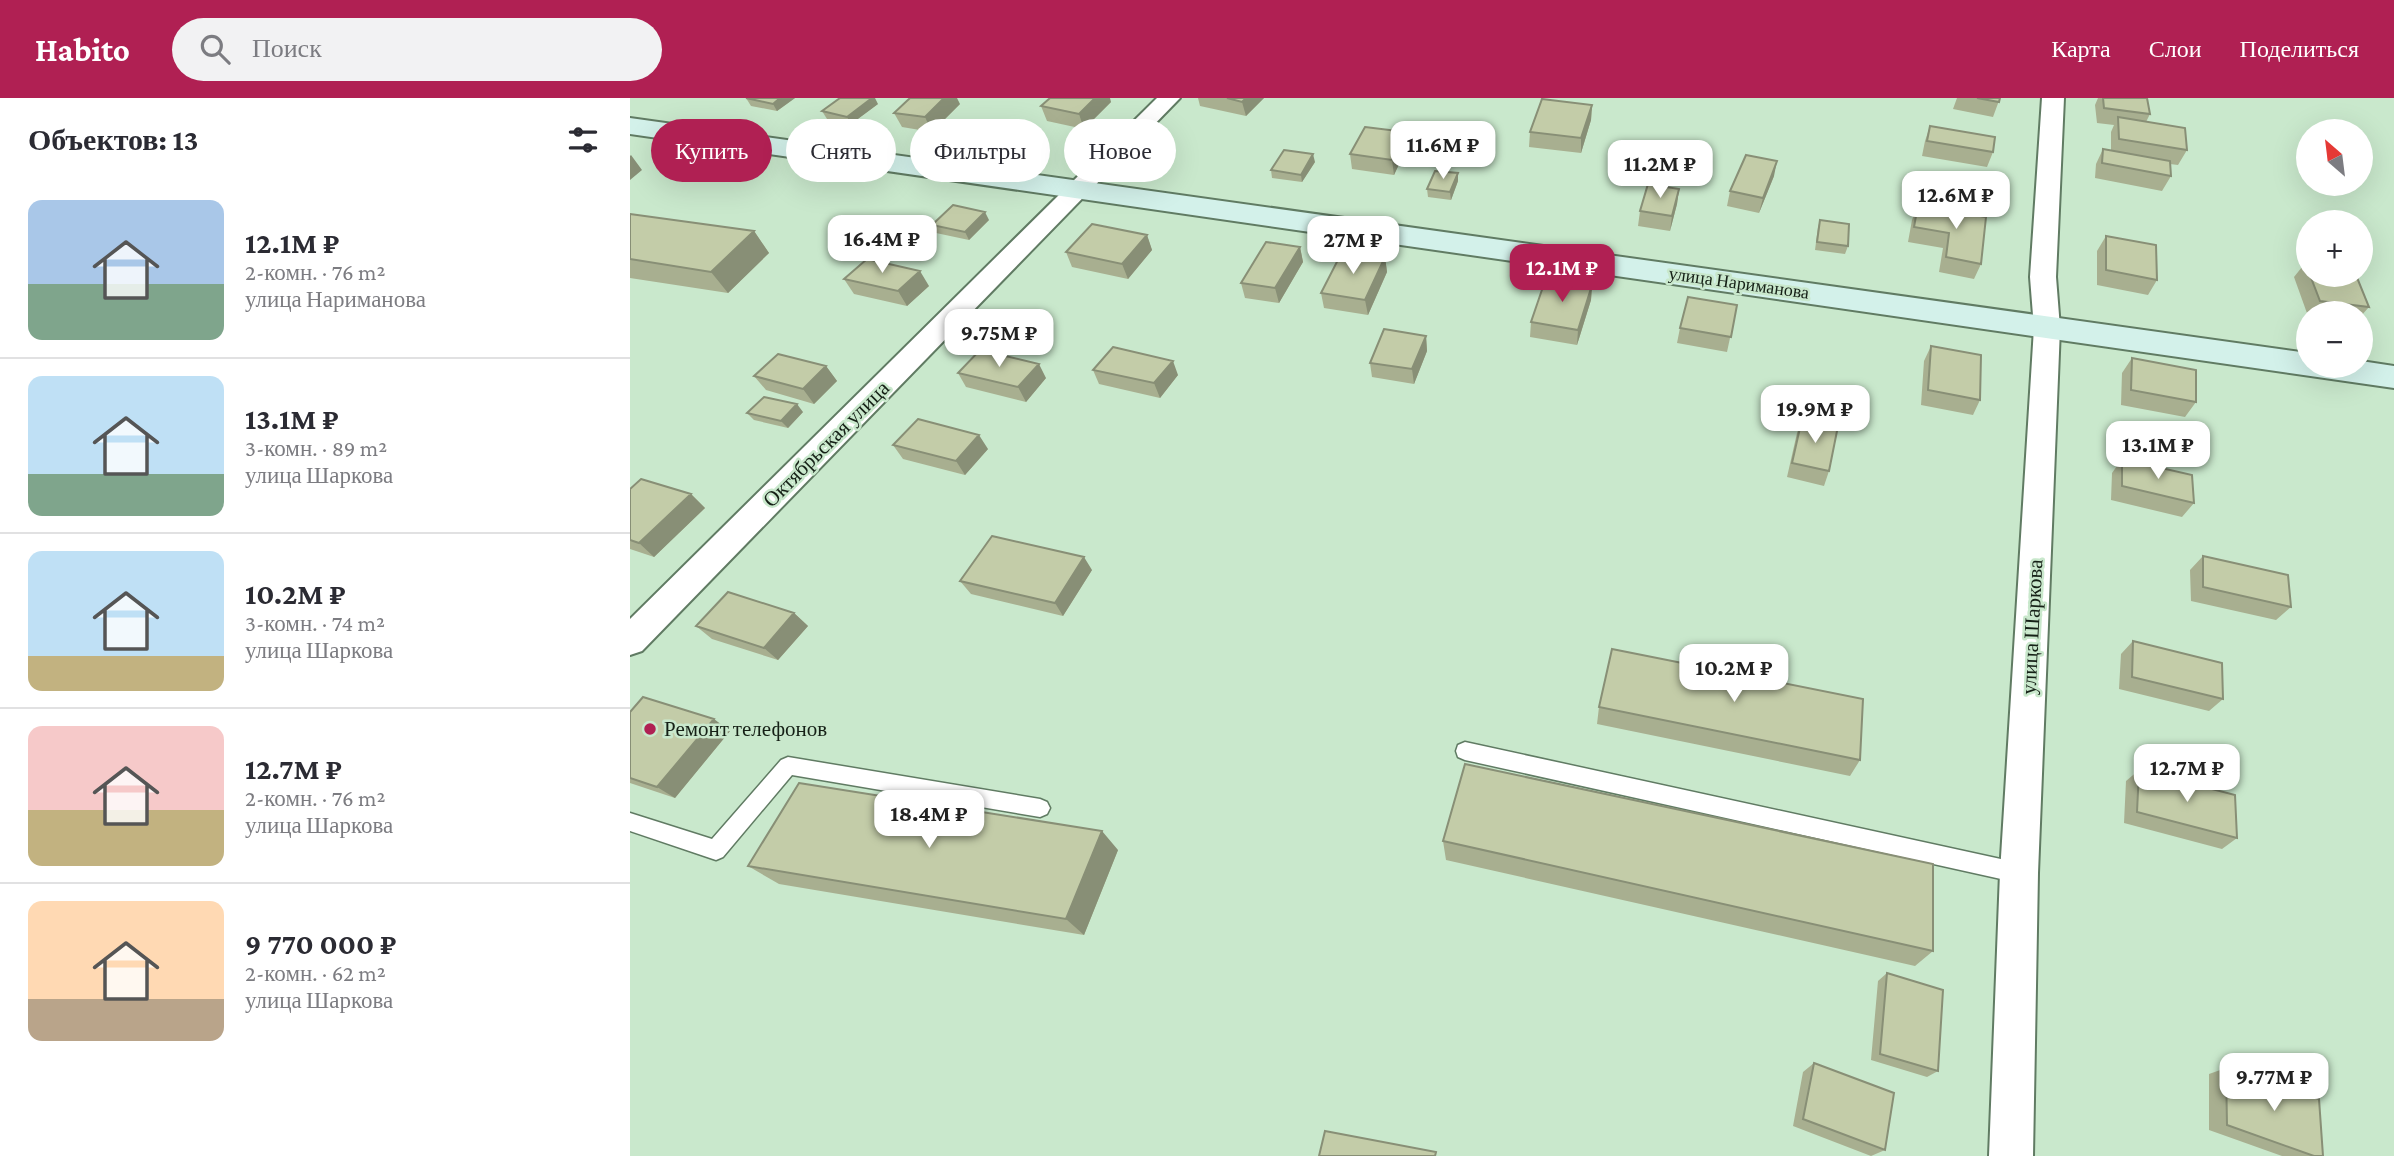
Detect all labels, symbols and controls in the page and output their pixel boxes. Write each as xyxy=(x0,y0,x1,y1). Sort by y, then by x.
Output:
search box xyxy=(172,18,662,81)
icon: search xyxy=(196,30,234,68)
text: Habito xyxy=(35,31,130,68)
text: Поиск xyxy=(252,34,322,63)
text: Карта xyxy=(2051,35,2111,62)
text: Слои xyxy=(2149,35,2202,62)
text: Поделиться xyxy=(2240,35,2359,62)
chip: Купить xyxy=(651,119,772,182)
chip: Снять xyxy=(786,119,896,182)
chip: Фильтры xyxy=(910,119,1050,182)
chip: Новое xyxy=(1064,119,1176,182)
north arrow xyxy=(2296,119,2373,196)
map controls xyxy=(2296,119,2373,378)
icon: filters xyxy=(564,121,602,159)
pin: 11.6M ₽ xyxy=(1378,122,1508,181)
text: Объектов: 13 xyxy=(28,123,198,156)
text: 11.6M ₽ xyxy=(1406,131,1480,157)
pin: 11.2M ₽ xyxy=(1595,140,1725,200)
text: 11.2M ₽ xyxy=(1624,150,1696,176)
pin: 12.6M ₽ xyxy=(1891,172,2021,231)
text: 12.6M ₽ xyxy=(1918,181,1994,207)
button: + xyxy=(2296,210,2373,287)
pin: 16.4M ₽ xyxy=(817,216,947,275)
pin: 27M ₽ xyxy=(1304,216,1402,276)
text: 16.4M ₽ xyxy=(844,225,920,251)
text: 12.1M ₽ xyxy=(245,226,340,259)
text: 27M ₽ xyxy=(1323,226,1383,252)
icon: home xyxy=(84,228,168,312)
pin: 12.1M ₽ xyxy=(1497,244,1627,304)
text: 12.1M ₽ xyxy=(1526,254,1598,280)
text: 2-комн. · 76 m² xyxy=(245,259,386,285)
street label: улица Нариманова xyxy=(1668,263,1810,303)
text: улица Нариманова xyxy=(245,286,426,312)
button: − xyxy=(2296,301,2373,378)
pin: 9.75M ₽ xyxy=(934,310,1064,369)
text: 9.75M ₽ xyxy=(960,319,1038,345)
street label: Октябрьская улица xyxy=(758,376,894,512)
pin: 19.9M ₽ xyxy=(1750,386,1880,445)
text: 19.9M ₽ xyxy=(1777,395,1853,421)
text: 13.1M ₽ xyxy=(245,402,339,435)
icon: home xyxy=(84,404,168,488)
pin: 13.1M ₽ xyxy=(2093,422,2223,481)
text: 13.1M ₽ xyxy=(2122,431,2194,457)
text: 3-комн. · 89 m² xyxy=(245,435,387,461)
text: улица Шаркова xyxy=(245,462,393,488)
street label: улица Шаркова xyxy=(2016,558,2048,695)
text: 10.2M ₽ xyxy=(245,577,346,610)
icon: home xyxy=(84,579,168,663)
text: 3-комн. · 74 m² xyxy=(245,610,385,636)
text: улица Шаркова xyxy=(245,637,393,663)
pin: 10.2M ₽ xyxy=(1669,644,1799,704)
text: 10.2M ₽ xyxy=(1695,654,1773,680)
place label: Ремонт телефонов xyxy=(664,717,827,741)
marker: Ремонт телефонов xyxy=(642,721,658,737)
pin: 12.7M ₽ xyxy=(2122,744,2252,804)
text: 12.7M ₽ xyxy=(245,752,342,785)
icon: home xyxy=(84,754,168,838)
text: 12.7M ₽ xyxy=(2150,754,2224,780)
text: 2-комн. · 76 m² xyxy=(245,785,386,811)
pin: 18.4M ₽ xyxy=(864,790,994,850)
text: 18.4M ₽ xyxy=(890,800,968,826)
text: улица Шаркова xyxy=(245,812,393,838)
text: 9 770 000 ₽ xyxy=(245,927,397,960)
icon: home xyxy=(84,929,168,1013)
text: 2-комн. · 62 m² xyxy=(245,960,386,986)
text: улица Шаркова xyxy=(245,987,393,1013)
pin: 9.77M ₽ xyxy=(2209,1054,2339,1113)
text: 9.77M ₽ xyxy=(2236,1063,2313,1089)

